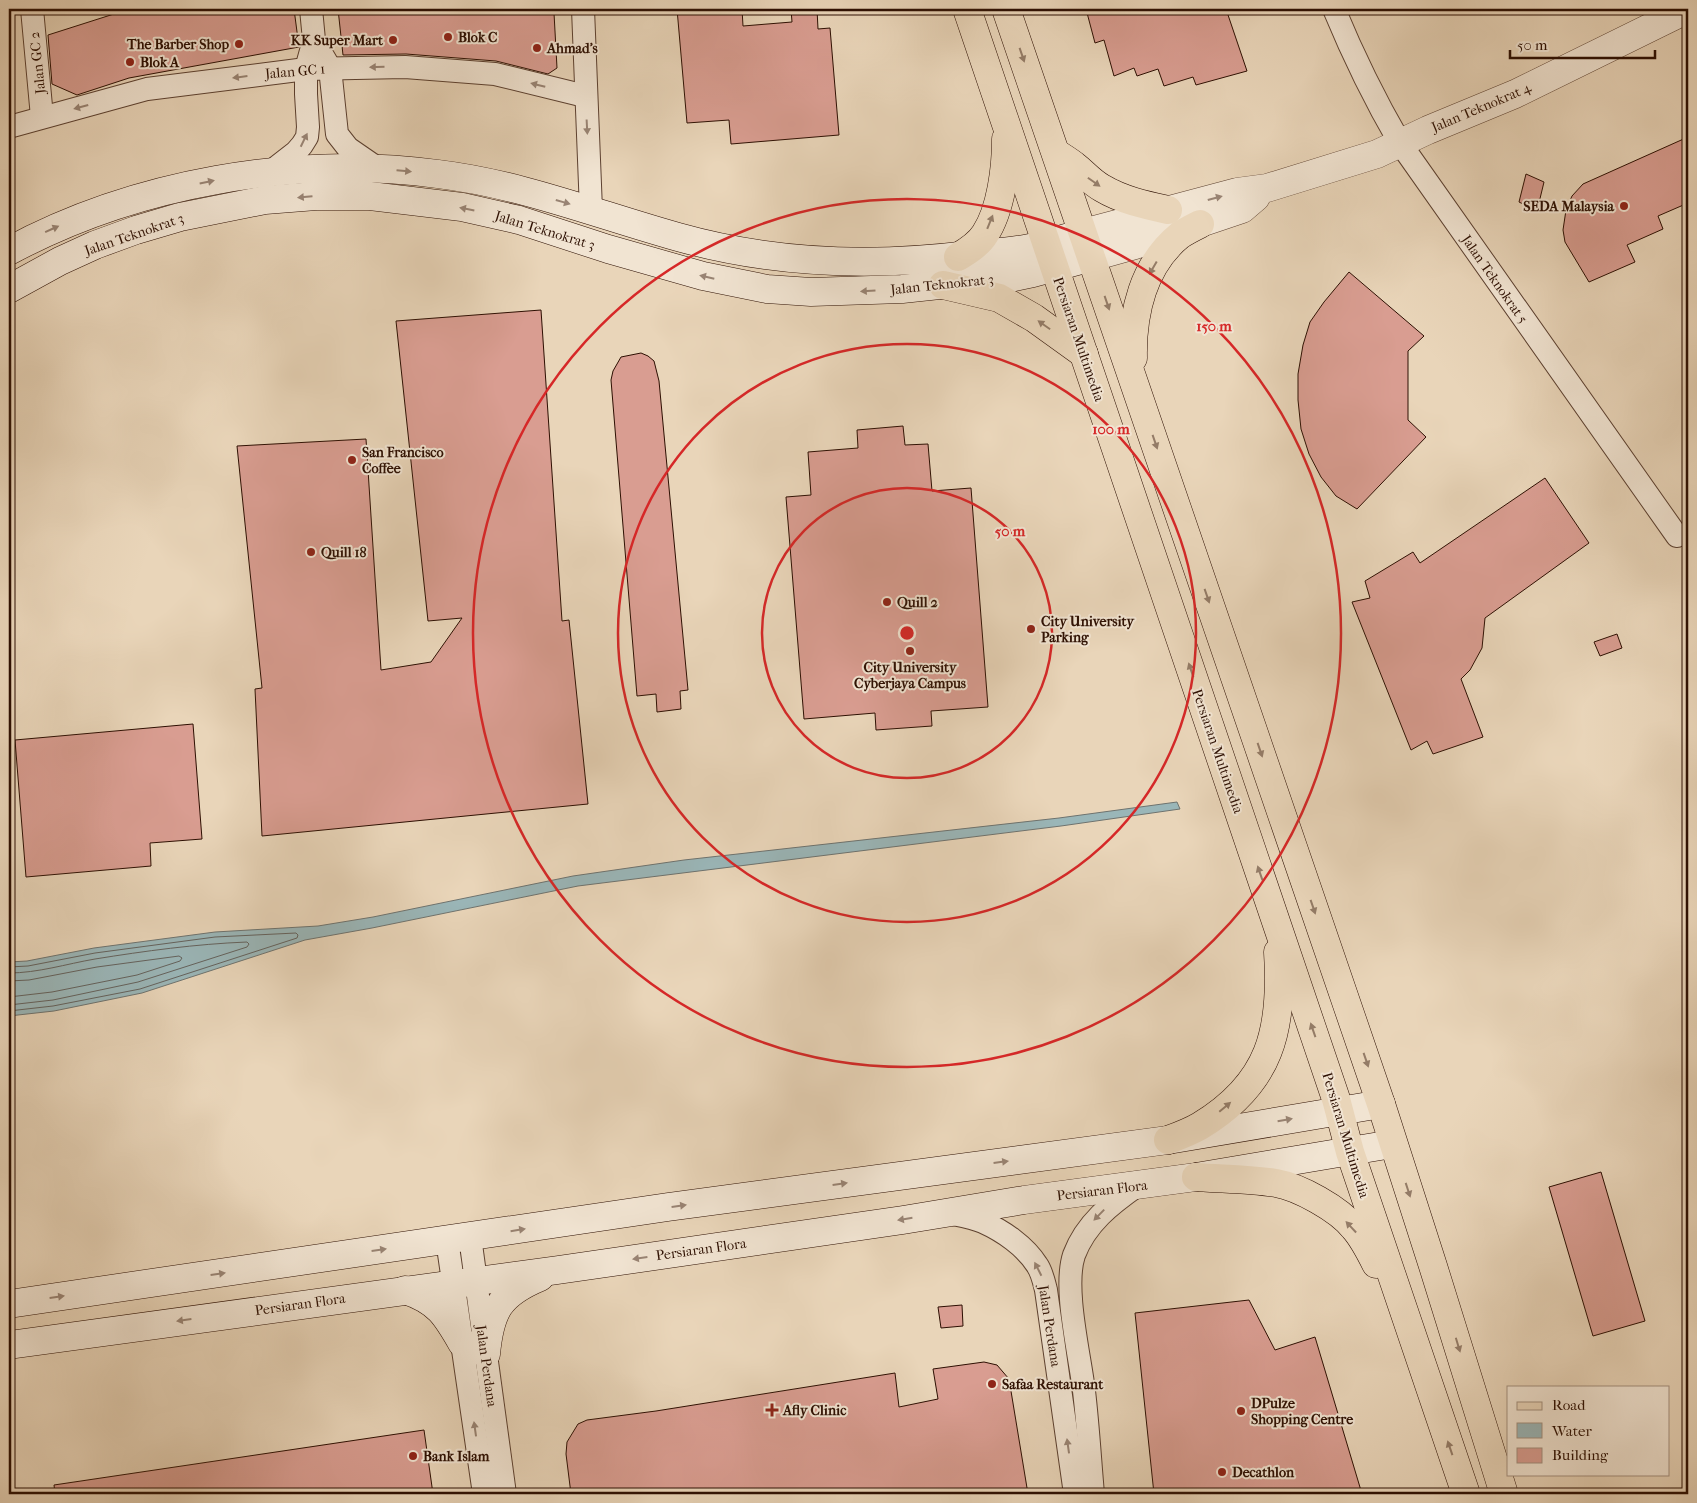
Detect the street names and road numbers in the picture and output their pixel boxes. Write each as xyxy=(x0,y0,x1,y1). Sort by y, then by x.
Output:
street label: Jalan GC 2 xyxy=(26,31,49,96)
street label: Jalan GC 1 xyxy=(263,60,326,83)
street label: Jalan Teknokrat 4 xyxy=(1428,79,1534,136)
street label: Jalan Teknokrat 3 xyxy=(492,207,597,254)
street label: Jalan Teknokrat 3 xyxy=(81,210,186,260)
street label: Jalan Teknokrat 5 xyxy=(1457,231,1531,327)
street label: Jalan Teknokrat 3 xyxy=(889,271,995,298)
street label: Persiaran Multimedia xyxy=(1049,275,1108,404)
street label: Persiaran Multimedia xyxy=(1188,687,1247,816)
street label: Persiaran Multimedia xyxy=(1318,1070,1373,1201)
street label: Persiaran Flora xyxy=(1056,1176,1149,1204)
street label: Persiaran Flora xyxy=(655,1235,748,1264)
street label: Jalan Perdana xyxy=(1035,1283,1064,1369)
street label: Persiaran Flora xyxy=(254,1290,347,1319)
street label: Jalan Perdana xyxy=(472,1323,501,1409)

